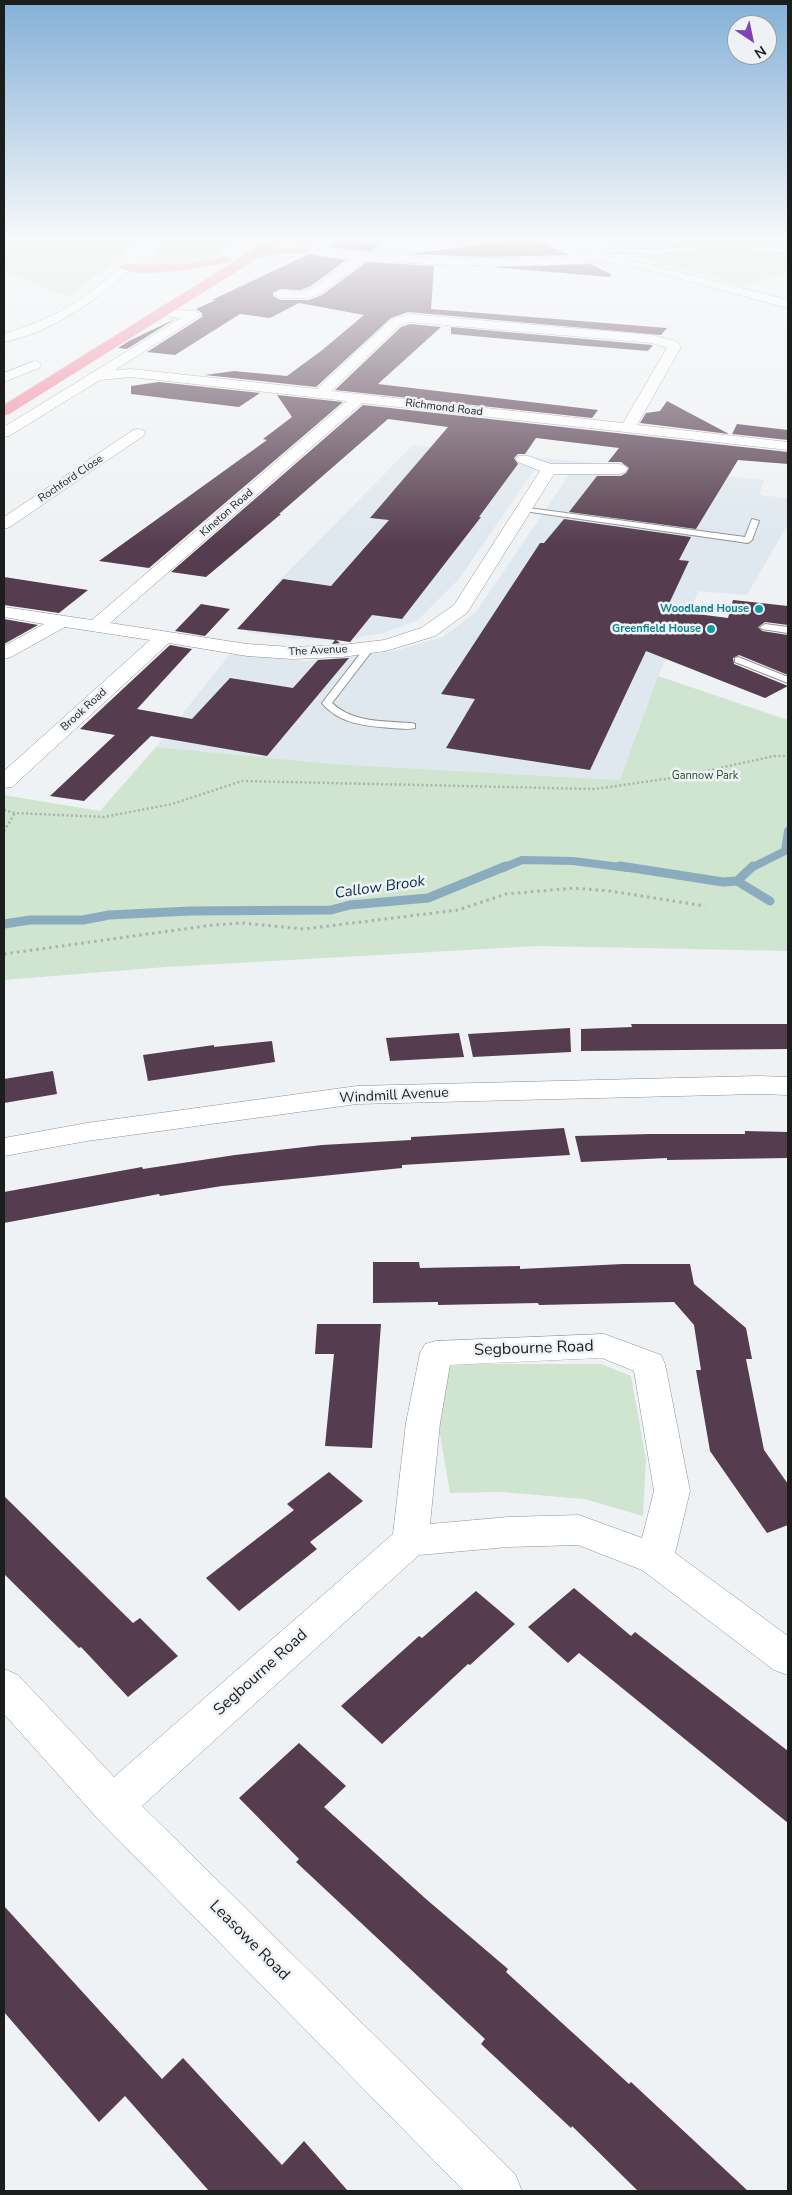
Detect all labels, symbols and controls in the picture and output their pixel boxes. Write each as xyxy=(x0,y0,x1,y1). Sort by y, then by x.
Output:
north arrow xyxy=(727,15,777,65)
text: N xyxy=(750,41,770,63)
street label: Richmond Road xyxy=(405,397,483,419)
street label: Rochford Close xyxy=(36,452,106,506)
street label: Kineton Road xyxy=(198,486,256,540)
place label: Woodland House xyxy=(660,602,749,616)
marker: Woodland House xyxy=(753,603,765,615)
place label: Greenfield House xyxy=(612,622,701,636)
marker: Greenfield House xyxy=(705,623,717,635)
street label: The Avenue xyxy=(288,643,348,659)
street label: Brook Road xyxy=(58,686,110,734)
park label: Gannow Park xyxy=(672,769,738,783)
water label: Callow Brook xyxy=(334,873,426,903)
street label: Windmill Avenue xyxy=(339,1085,449,1107)
street label: Segbourne Road xyxy=(474,1337,594,1361)
street label: Segbourne Road xyxy=(210,1626,312,1720)
street label: Leasowe Road xyxy=(205,1897,293,1985)

